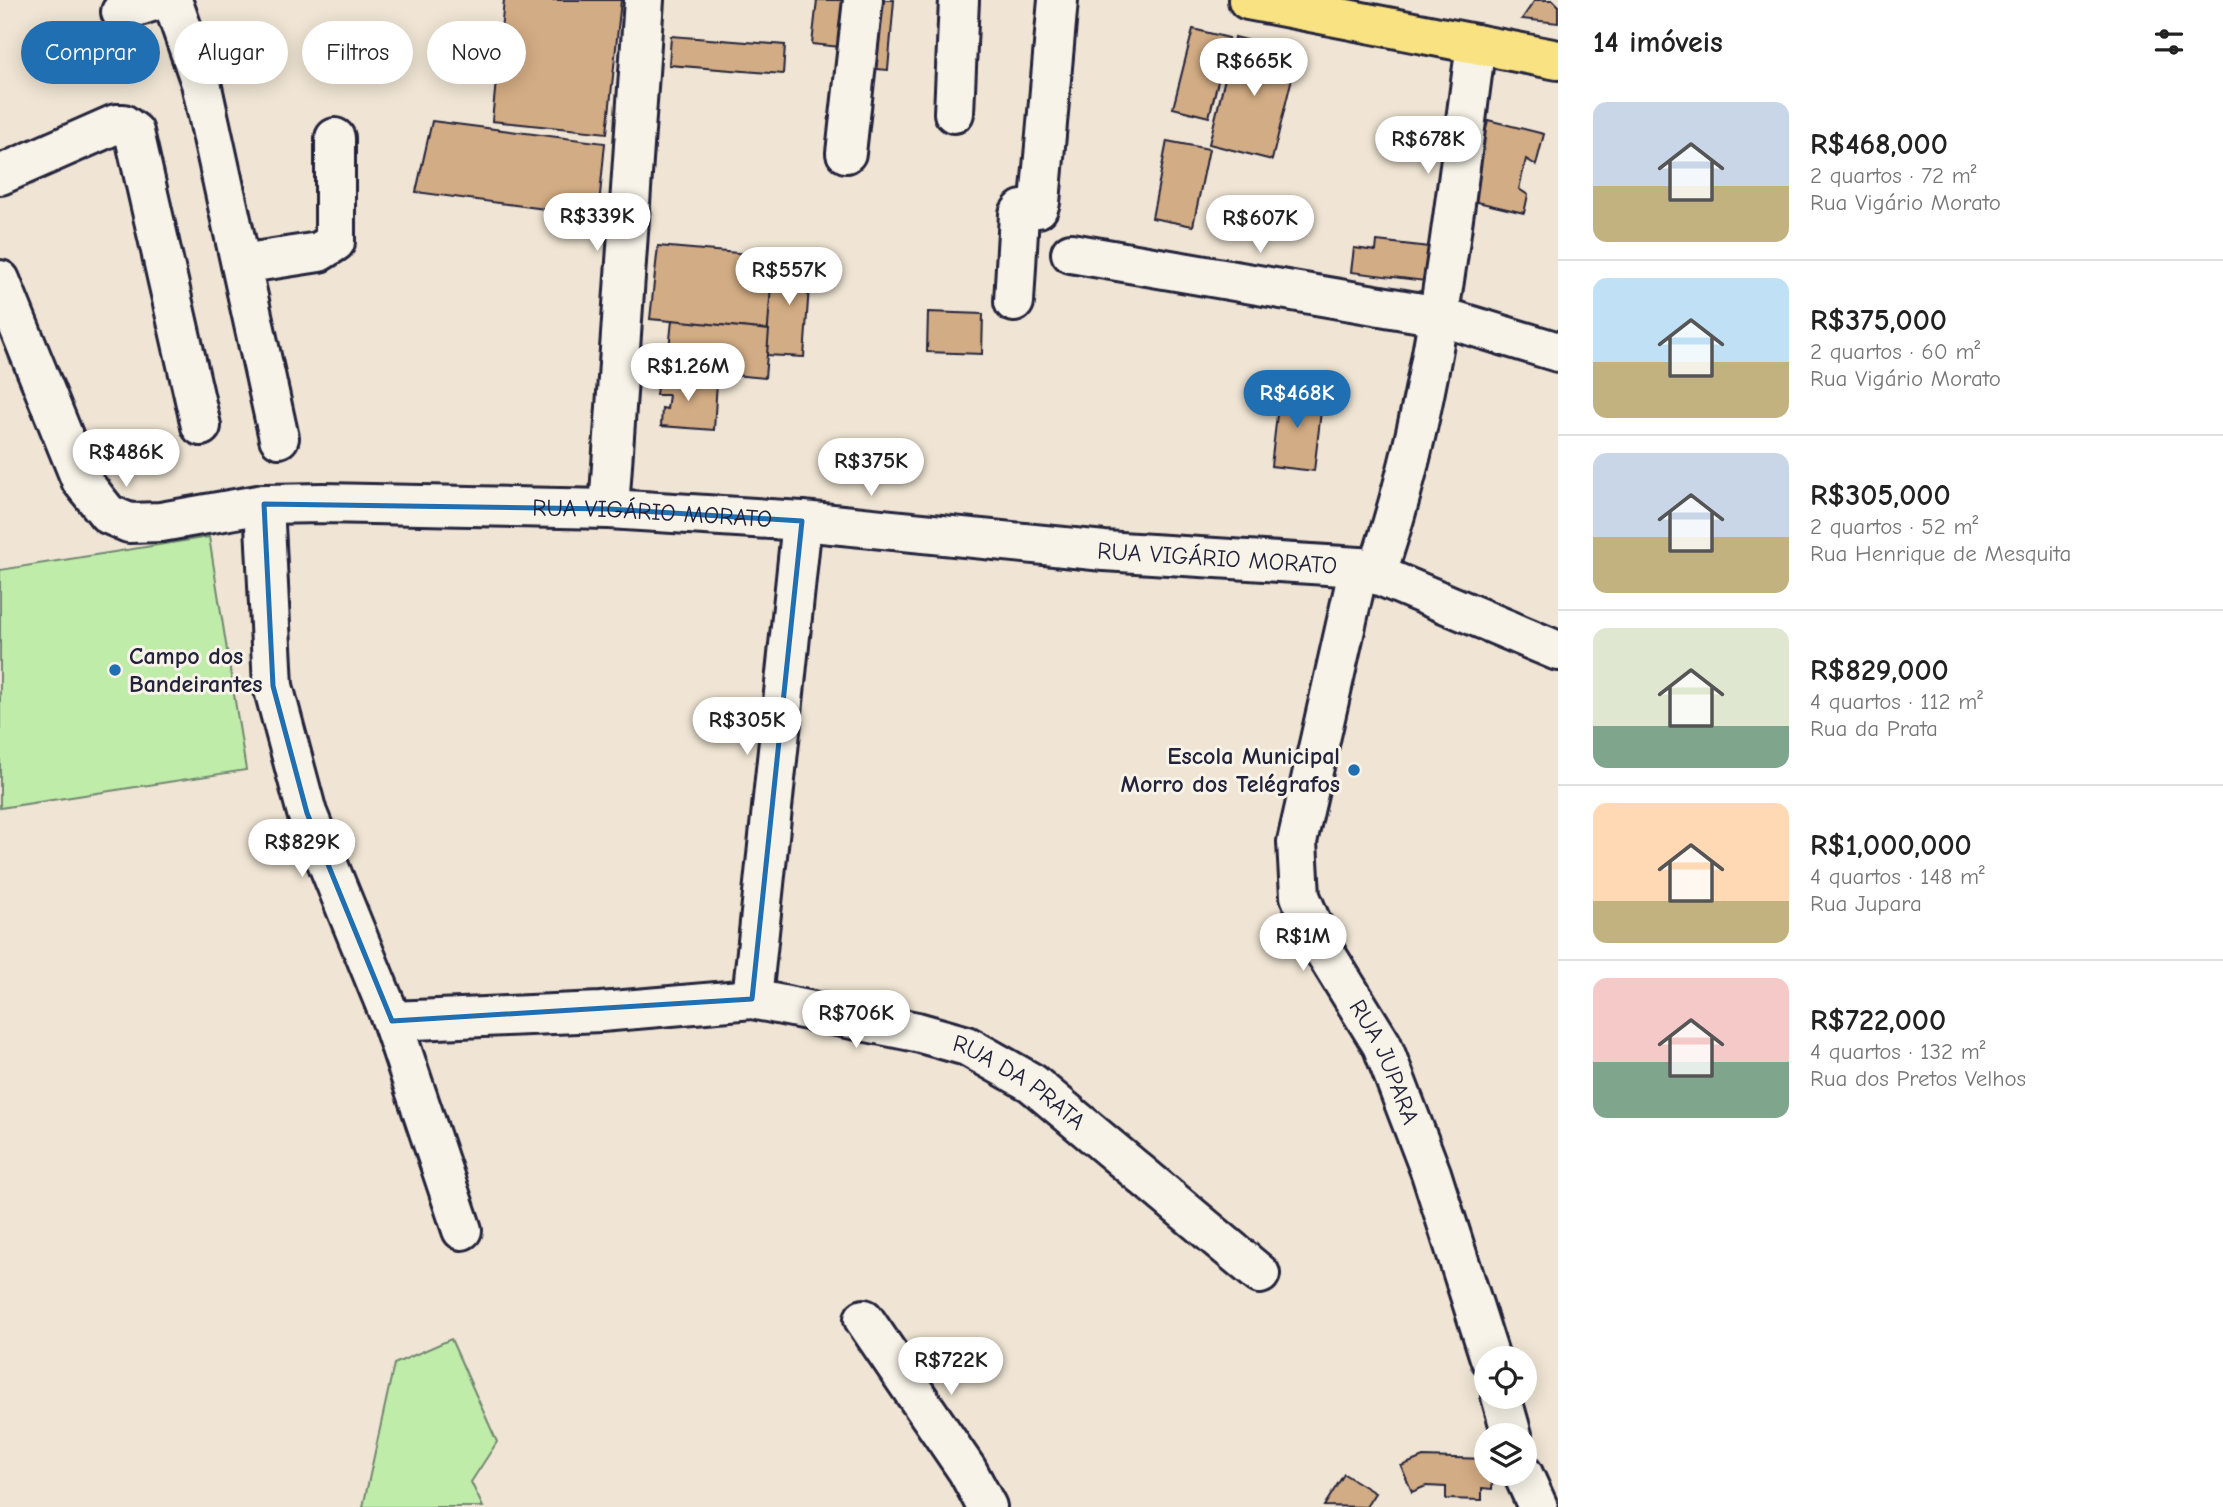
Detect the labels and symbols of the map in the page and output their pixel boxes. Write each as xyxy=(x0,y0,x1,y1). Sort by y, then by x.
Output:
pin: R$665K xyxy=(1197,38,1311,98)
pin: R$678K xyxy=(1371,116,1485,176)
pin: R$339K xyxy=(540,194,654,253)
pin: R$607K xyxy=(1203,196,1317,255)
pin: R$557K xyxy=(732,247,846,307)
pin: R$1.26M xyxy=(623,344,753,403)
pin: R$468K xyxy=(1240,370,1354,430)
pin: R$486K xyxy=(69,430,183,489)
pin: R$375K xyxy=(814,438,928,498)
street label: RUA VIGÁRIO MORATO xyxy=(532,493,773,533)
street label: RUA VIGÁRIO MORATO xyxy=(1096,537,1338,580)
place label: Campo dos Bandeirantes xyxy=(129,642,263,698)
marker: Campo dos Bandeirantes xyxy=(107,662,123,678)
pin: R$305K xyxy=(690,698,804,757)
place label: Escola Municipal Morro dos Telégrafos xyxy=(1121,742,1340,798)
marker: Escola Municipal Morro dos Telégrafos xyxy=(1346,762,1362,778)
pin: R$829K xyxy=(245,820,359,879)
pin: R$1M xyxy=(1262,914,1344,973)
pin: R$706K xyxy=(799,990,913,1050)
street label: RUA JUPARA xyxy=(1343,994,1425,1128)
street label: RUA DA PRATA xyxy=(950,1029,1091,1136)
pin: R$722K xyxy=(894,1338,1008,1397)

